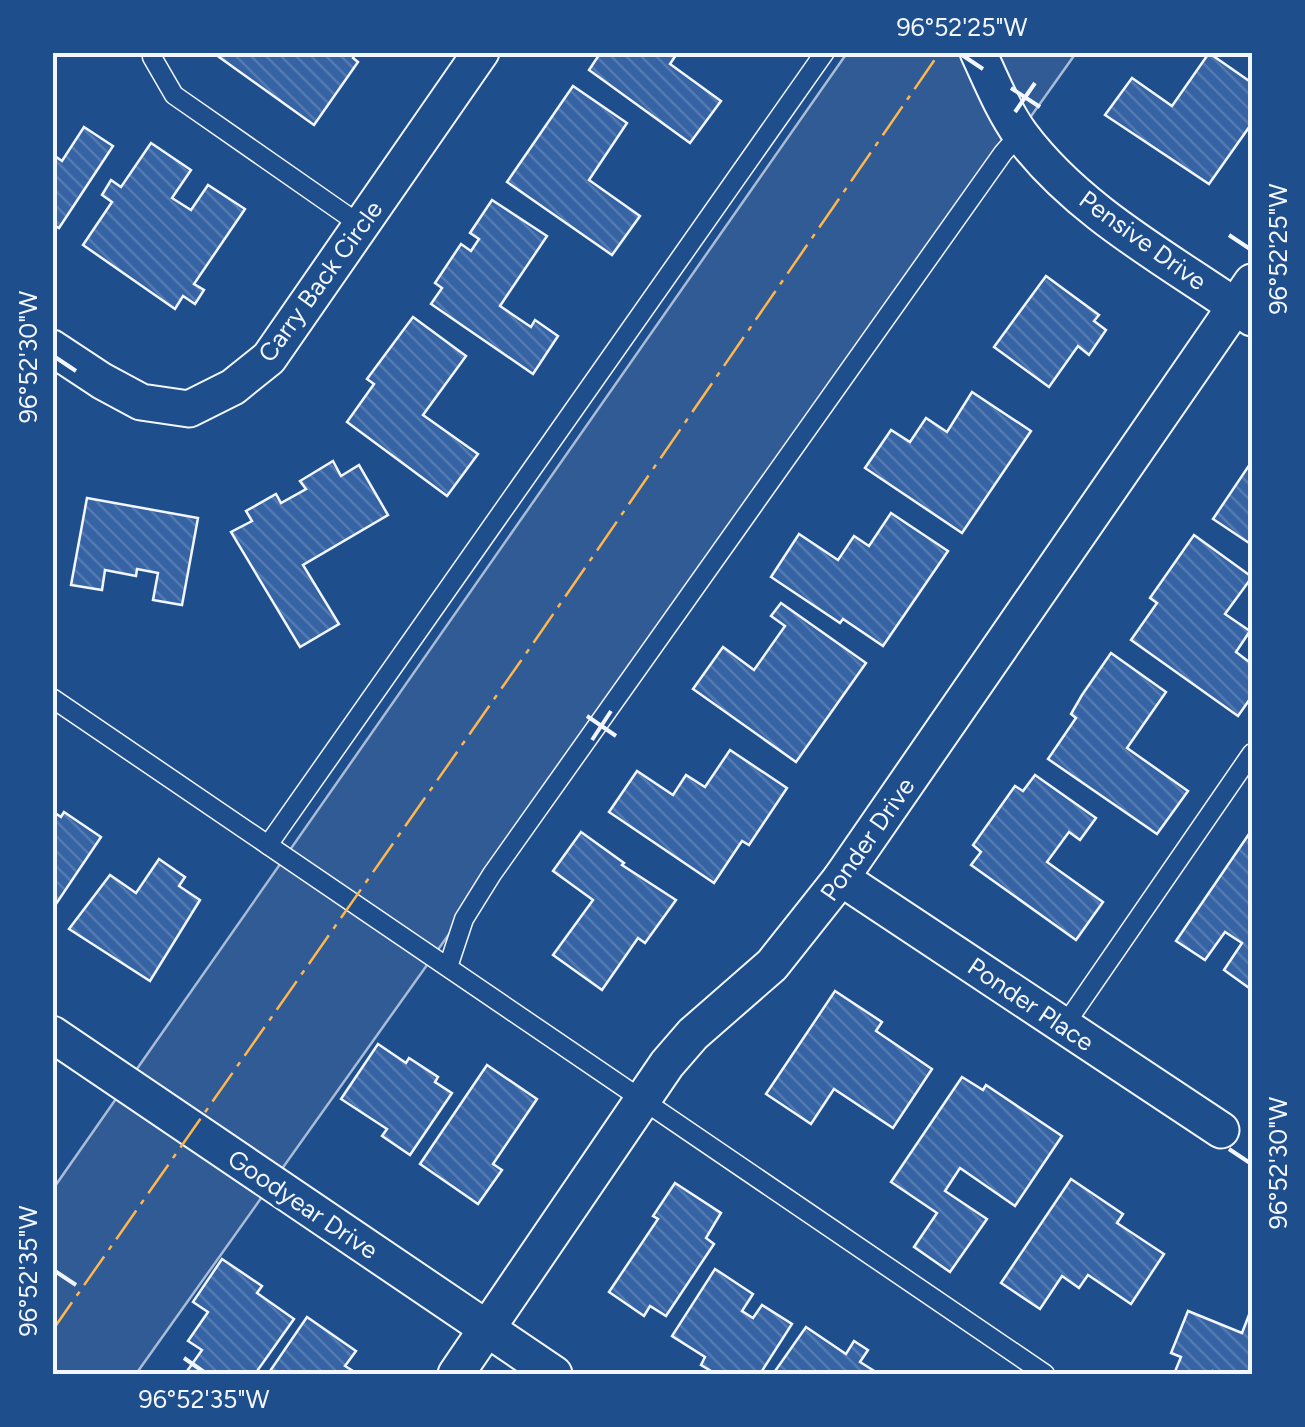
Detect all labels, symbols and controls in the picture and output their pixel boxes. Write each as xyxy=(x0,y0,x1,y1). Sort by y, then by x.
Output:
text: 96°52'25"W xyxy=(896,12,1028,42)
text: 96°52'25"W xyxy=(1263,183,1293,315)
street label: Pensive Drive xyxy=(1074,184,1212,296)
street label: Carry Back Circle xyxy=(251,195,389,367)
text: 96°52'30"W xyxy=(13,291,43,423)
street label: Ponder Drive xyxy=(814,772,920,906)
street label: Ponder Place xyxy=(962,951,1100,1057)
text: 96°52'30"W xyxy=(1263,1097,1293,1229)
street label: Goodyear Drive xyxy=(222,1143,384,1265)
text: 96°52'35"W xyxy=(13,1206,43,1336)
text: 96°52'35"W xyxy=(139,1384,269,1414)

